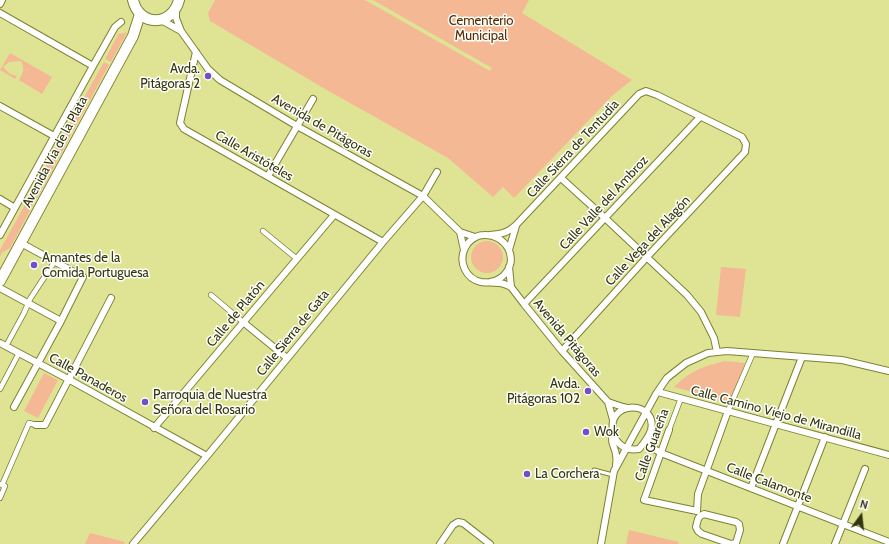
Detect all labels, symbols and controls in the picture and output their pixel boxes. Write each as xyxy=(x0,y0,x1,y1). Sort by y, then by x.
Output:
park label: Cementerio Municipal xyxy=(449,13,513,44)
place label: Avda. Pitágoras 2 xyxy=(140,61,200,92)
marker: Avda. Pitágoras 2 xyxy=(203,71,213,81)
street label: Avenida de Pitágoras xyxy=(269,91,375,161)
street label: Avenida Vía de la Plata xyxy=(19,94,91,210)
street label: Calle Sierra de Tentudía xyxy=(524,97,622,201)
street label: Calle Aristóteles xyxy=(212,127,296,185)
street label: Calle Valle del Ambroz xyxy=(556,153,652,253)
street label: Calle Vega del Alagón xyxy=(602,193,694,289)
place label: Amantes de la Comida Portuguesa xyxy=(42,250,149,281)
marker: Amantes de la Comida Portuguesa xyxy=(29,260,39,270)
street label: Calle de Platón xyxy=(204,278,268,350)
street label: Calle Sierra de Gata xyxy=(253,287,333,379)
street label: Avenida Pitágoras xyxy=(530,296,604,380)
street label: Calle Panaderos xyxy=(46,350,130,406)
place label: Avda. Pitágoras 102 xyxy=(507,376,580,407)
street label: Calle Camino Viejo de Mirandilla xyxy=(689,383,863,443)
marker: Avda. Pitágoras 102 xyxy=(583,386,593,396)
place label: Parroquia de Nuestra Señora del Rosario xyxy=(153,387,267,418)
marker: Parroquia de Nuestra Señora del Rosario xyxy=(140,397,150,407)
street label: Calle Guareña xyxy=(632,407,672,483)
place label: Wok xyxy=(594,424,619,440)
marker: Wok xyxy=(581,427,591,437)
street label: Calle Calamonte xyxy=(724,460,814,506)
place label: La Corchera xyxy=(535,466,599,482)
marker: La Corchera xyxy=(522,469,532,479)
north arrow xyxy=(841,496,881,536)
text: N xyxy=(859,497,870,512)

